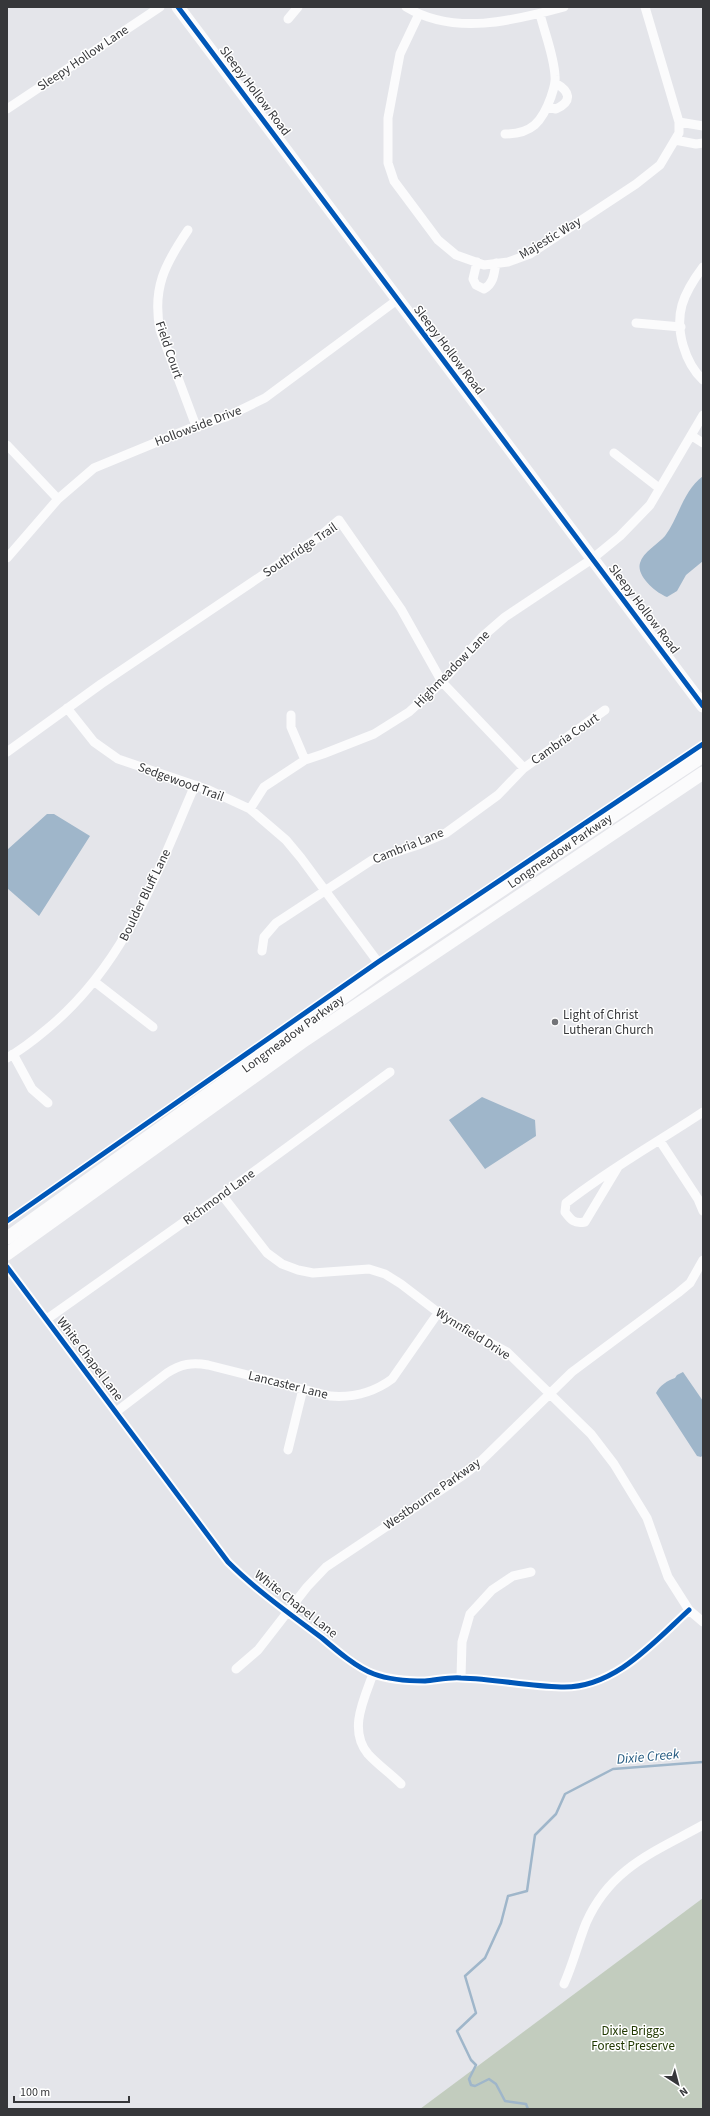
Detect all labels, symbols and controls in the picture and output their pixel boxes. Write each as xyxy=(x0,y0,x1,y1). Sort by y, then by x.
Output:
street label: Sleepy Hollow Lane xyxy=(34,21,132,95)
street label: Sleepy Hollow Road xyxy=(215,42,295,140)
street label: Majestic Way xyxy=(516,212,584,264)
street label: Sleepy Hollow Road xyxy=(409,301,489,399)
street label: Field Court xyxy=(151,319,187,382)
street label: Hollowside Drive xyxy=(152,401,244,451)
street label: Southridge Trail xyxy=(259,518,341,582)
street label: Sleepy Hollow Road xyxy=(604,560,684,658)
street label: Highmeadow Lane xyxy=(410,626,494,712)
street label: Cambria Court xyxy=(527,709,603,769)
street label: Sedgewood Trail xyxy=(135,758,227,806)
street label: Longmeadow Parkway xyxy=(504,809,616,893)
street label: Cambria Lane xyxy=(370,824,446,868)
street label: Boulder Bluff Lane xyxy=(115,846,175,944)
street label: Longmeadow Parkway xyxy=(238,991,348,1077)
place label: Light of Christ Lutheran Church xyxy=(563,1006,654,1039)
marker: Light of Christ Lutheran Church xyxy=(550,1017,560,1027)
street label: Richmond Lane xyxy=(179,1165,259,1229)
street label: Wynnfield Drive xyxy=(432,1304,514,1364)
street label: White Chapel Lane xyxy=(52,1313,128,1405)
street label: Lancaster Lane xyxy=(246,1366,330,1404)
street label: Westbourne Parkway xyxy=(380,1454,484,1534)
street label: White Chapel Lane xyxy=(251,1566,341,1642)
water label: Dixie Creek xyxy=(616,1744,681,1770)
park label: Dixie Briggs Forest Preserve xyxy=(591,2022,675,2055)
north arrow xyxy=(658,2064,698,2104)
scale bar xyxy=(14,2078,129,2104)
text: N xyxy=(676,2083,691,2100)
text: 100 m xyxy=(20,2084,50,2101)

